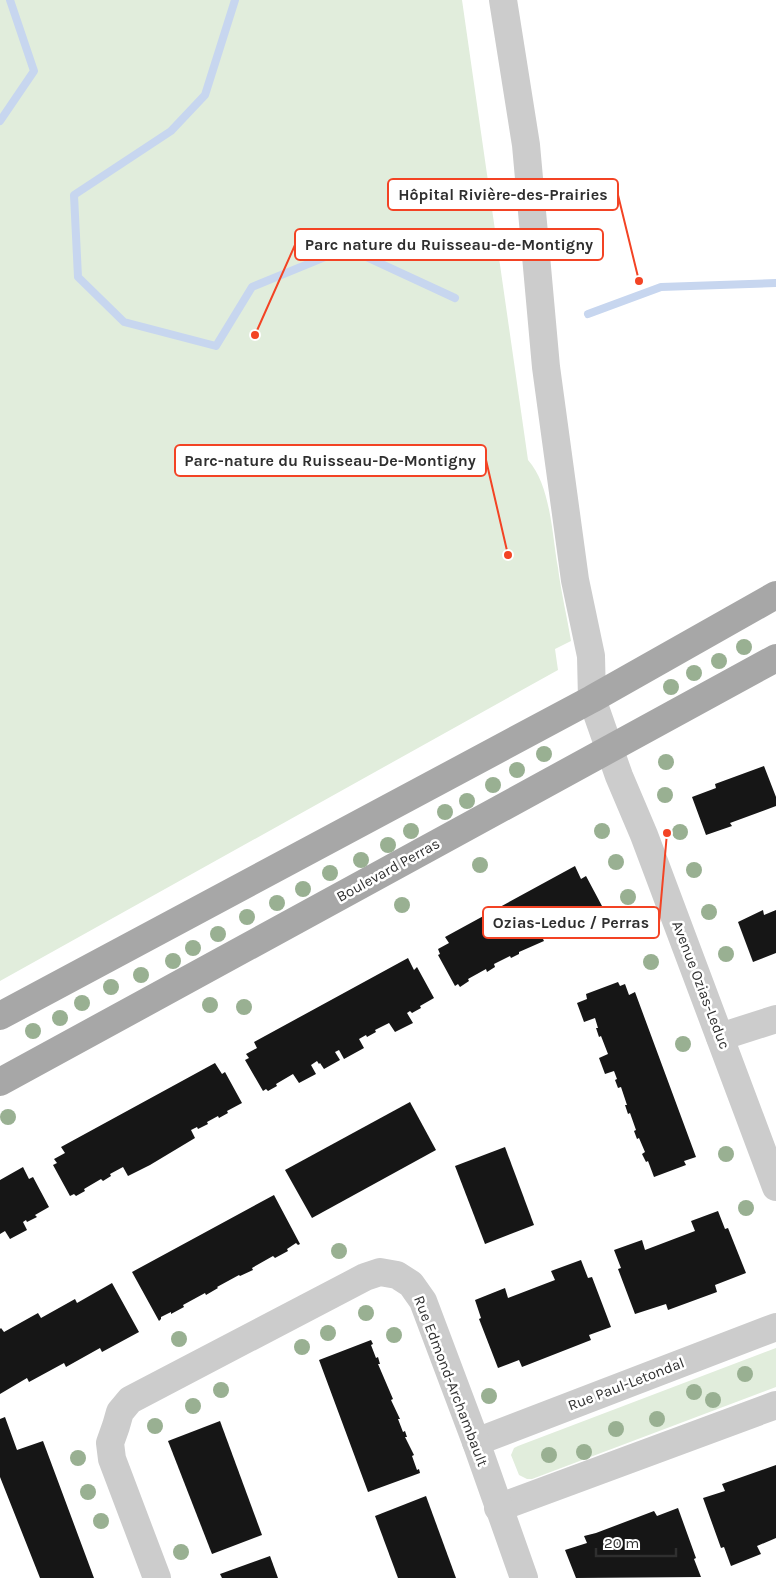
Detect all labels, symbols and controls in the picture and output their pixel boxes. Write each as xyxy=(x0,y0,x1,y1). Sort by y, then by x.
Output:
callout: Hôpital Rivière-des-Prairies xyxy=(388,179,618,210)
text: Hôpital Rivière-des-Prairies xyxy=(398,185,608,204)
callout: Parc nature du Ruisseau-de-Montigny xyxy=(295,229,603,260)
text: Parc nature du Ruisseau-de-Montigny xyxy=(305,235,593,254)
callout: Parc-nature du Ruisseau-De-Montigny xyxy=(175,445,486,476)
text: Parc-nature du Ruisseau-De-Montigny xyxy=(184,451,476,470)
street label: Boulevard Perras xyxy=(333,834,443,906)
callout: Ozias-Leduc / Perras xyxy=(483,907,659,938)
text: Ozias-Leduc / Perras xyxy=(493,913,649,932)
street label: Avenue Ozias-Leduc xyxy=(668,918,734,1052)
street label: Rue Edmond-Archambault xyxy=(410,1293,492,1469)
street label: Rue Paul-Letondal xyxy=(565,1353,687,1415)
scale bar xyxy=(596,1526,676,1558)
text: 20 m xyxy=(604,1534,639,1552)

